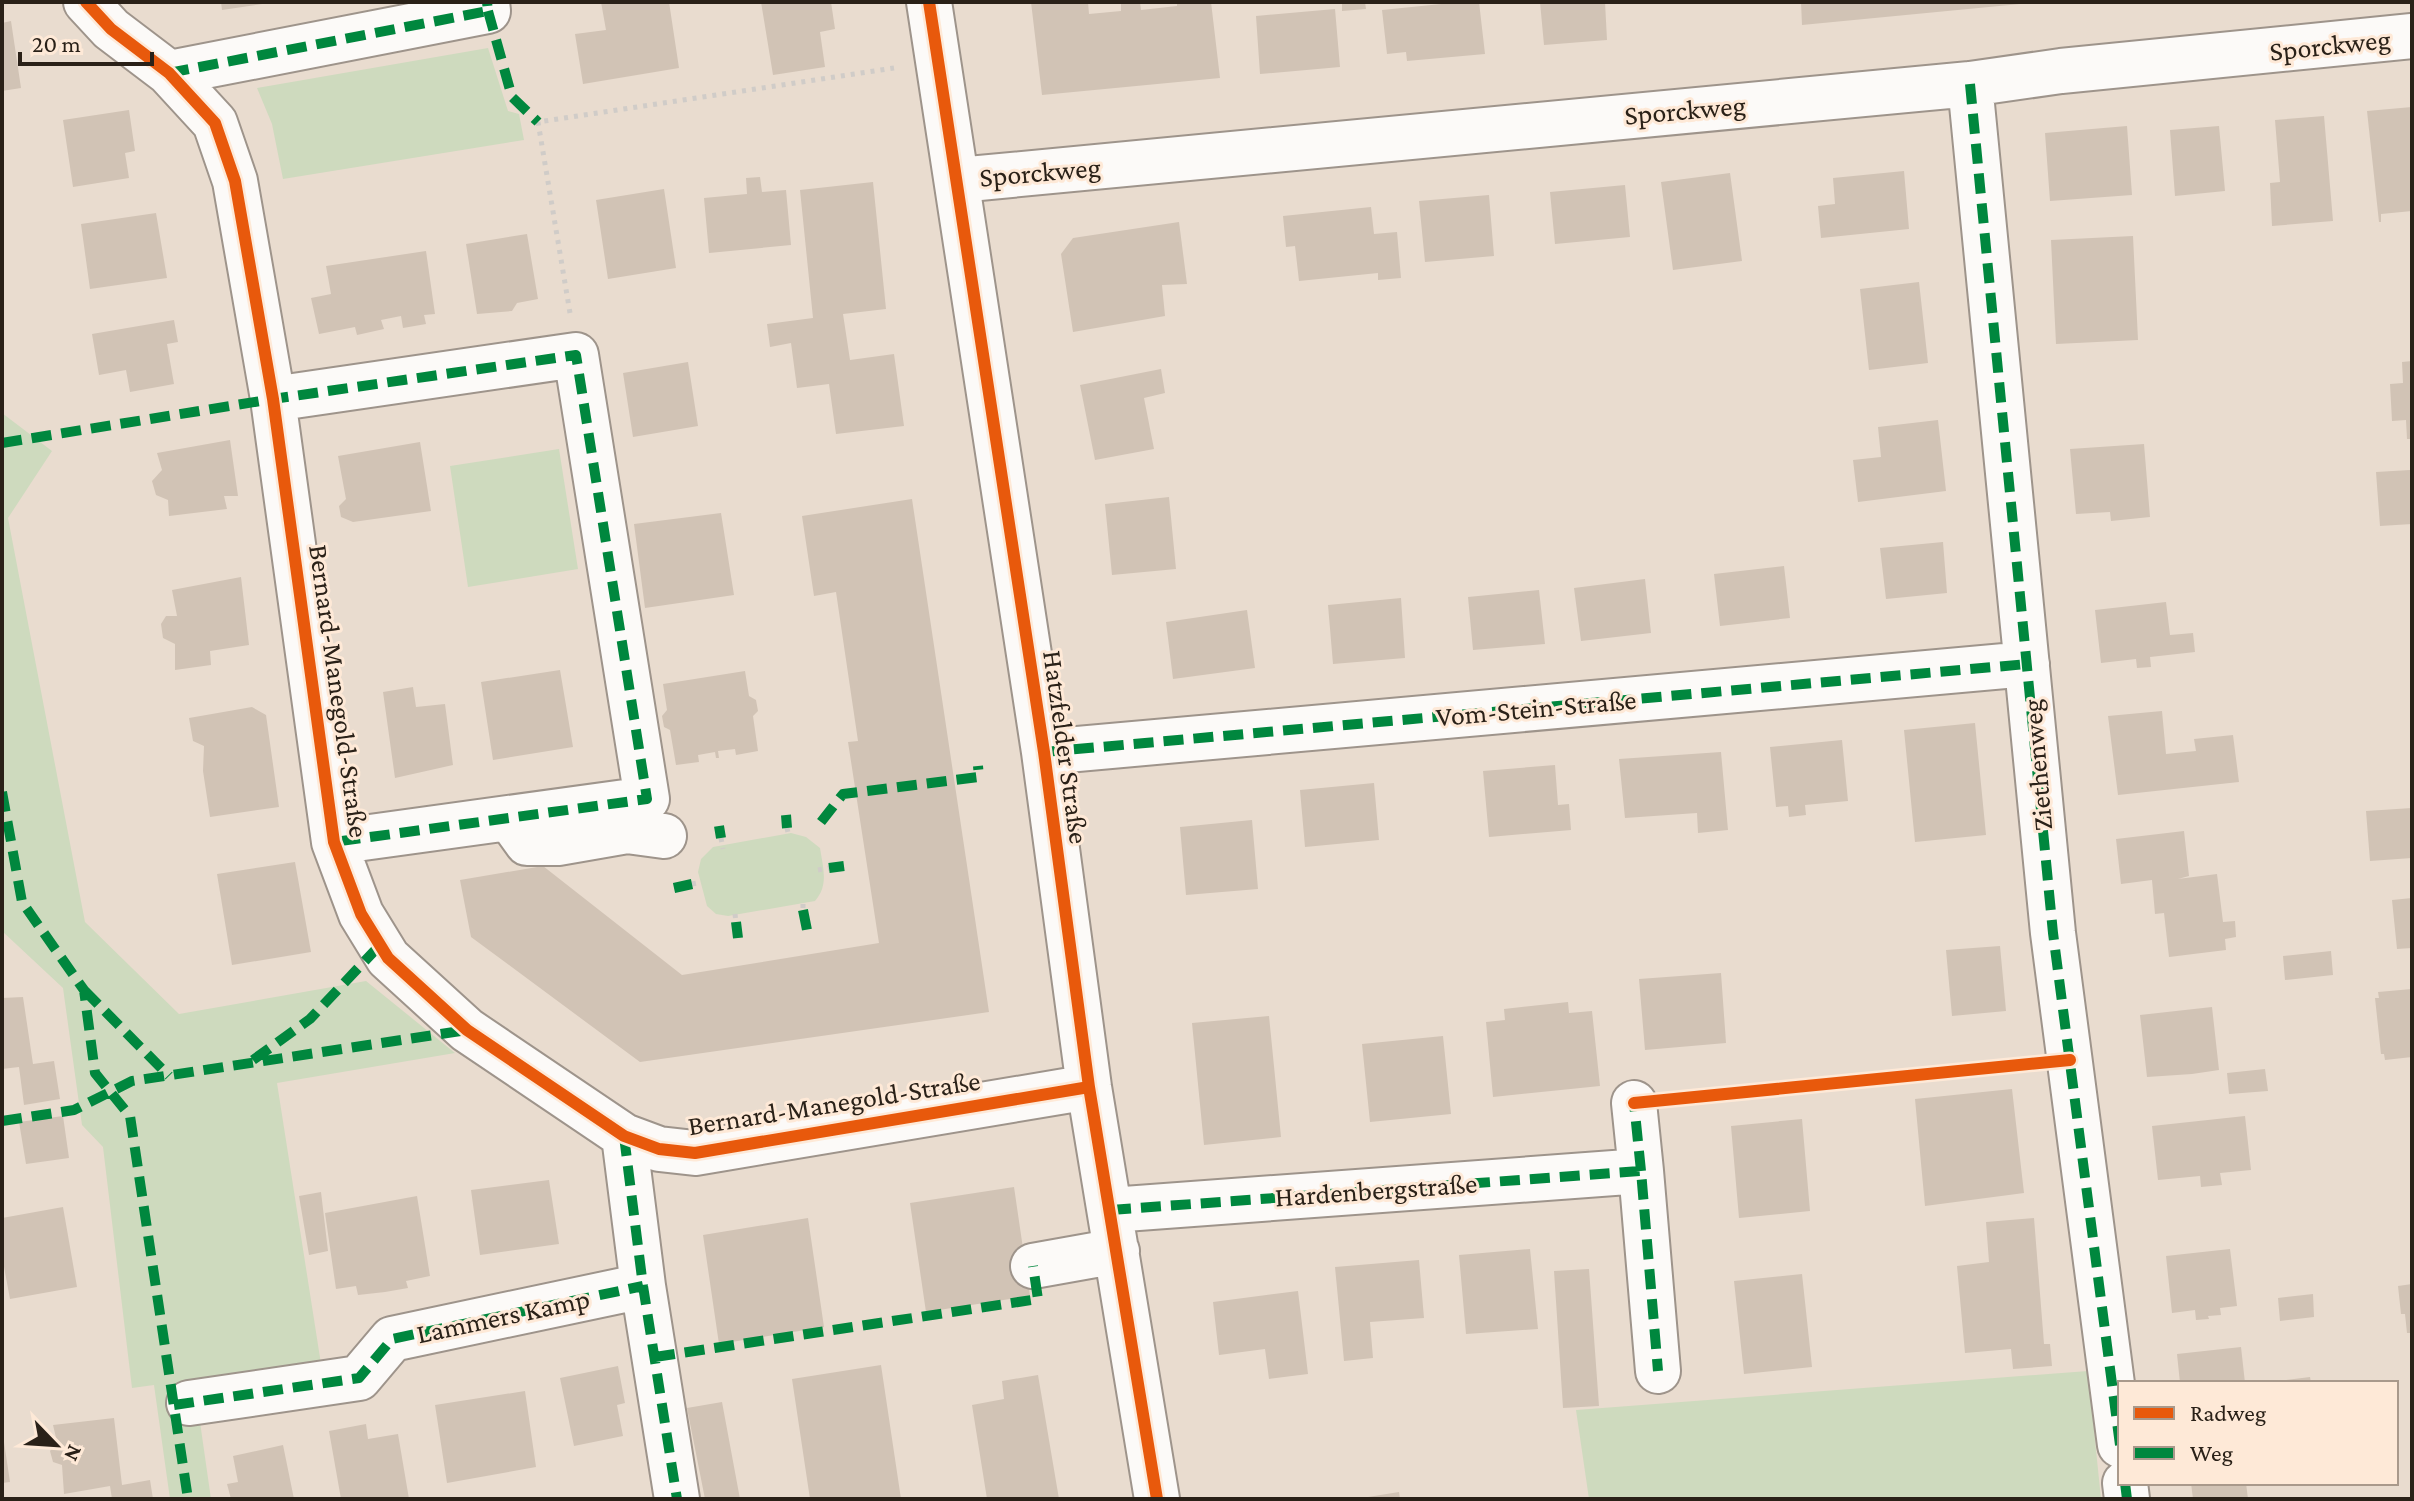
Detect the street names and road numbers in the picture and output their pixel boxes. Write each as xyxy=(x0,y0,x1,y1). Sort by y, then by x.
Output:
street label: Sporckweg xyxy=(2268,23,2393,67)
street label: Sporckweg xyxy=(1623,89,1747,131)
street label: Sporckweg xyxy=(978,151,1102,193)
street label: Bernard-Manegold-Straße xyxy=(303,542,375,840)
street label: Hatzfelder Straße xyxy=(1037,648,1095,846)
street label: Vom-Stein-Straße xyxy=(1435,684,1637,732)
street label: Ziethenweg xyxy=(2016,697,2058,832)
street label: Bernard-Manegold-Straße xyxy=(686,1065,982,1141)
street label: Hardenbergstraße xyxy=(1274,1167,1478,1213)
street label: Lammers Kamp xyxy=(414,1283,592,1349)

